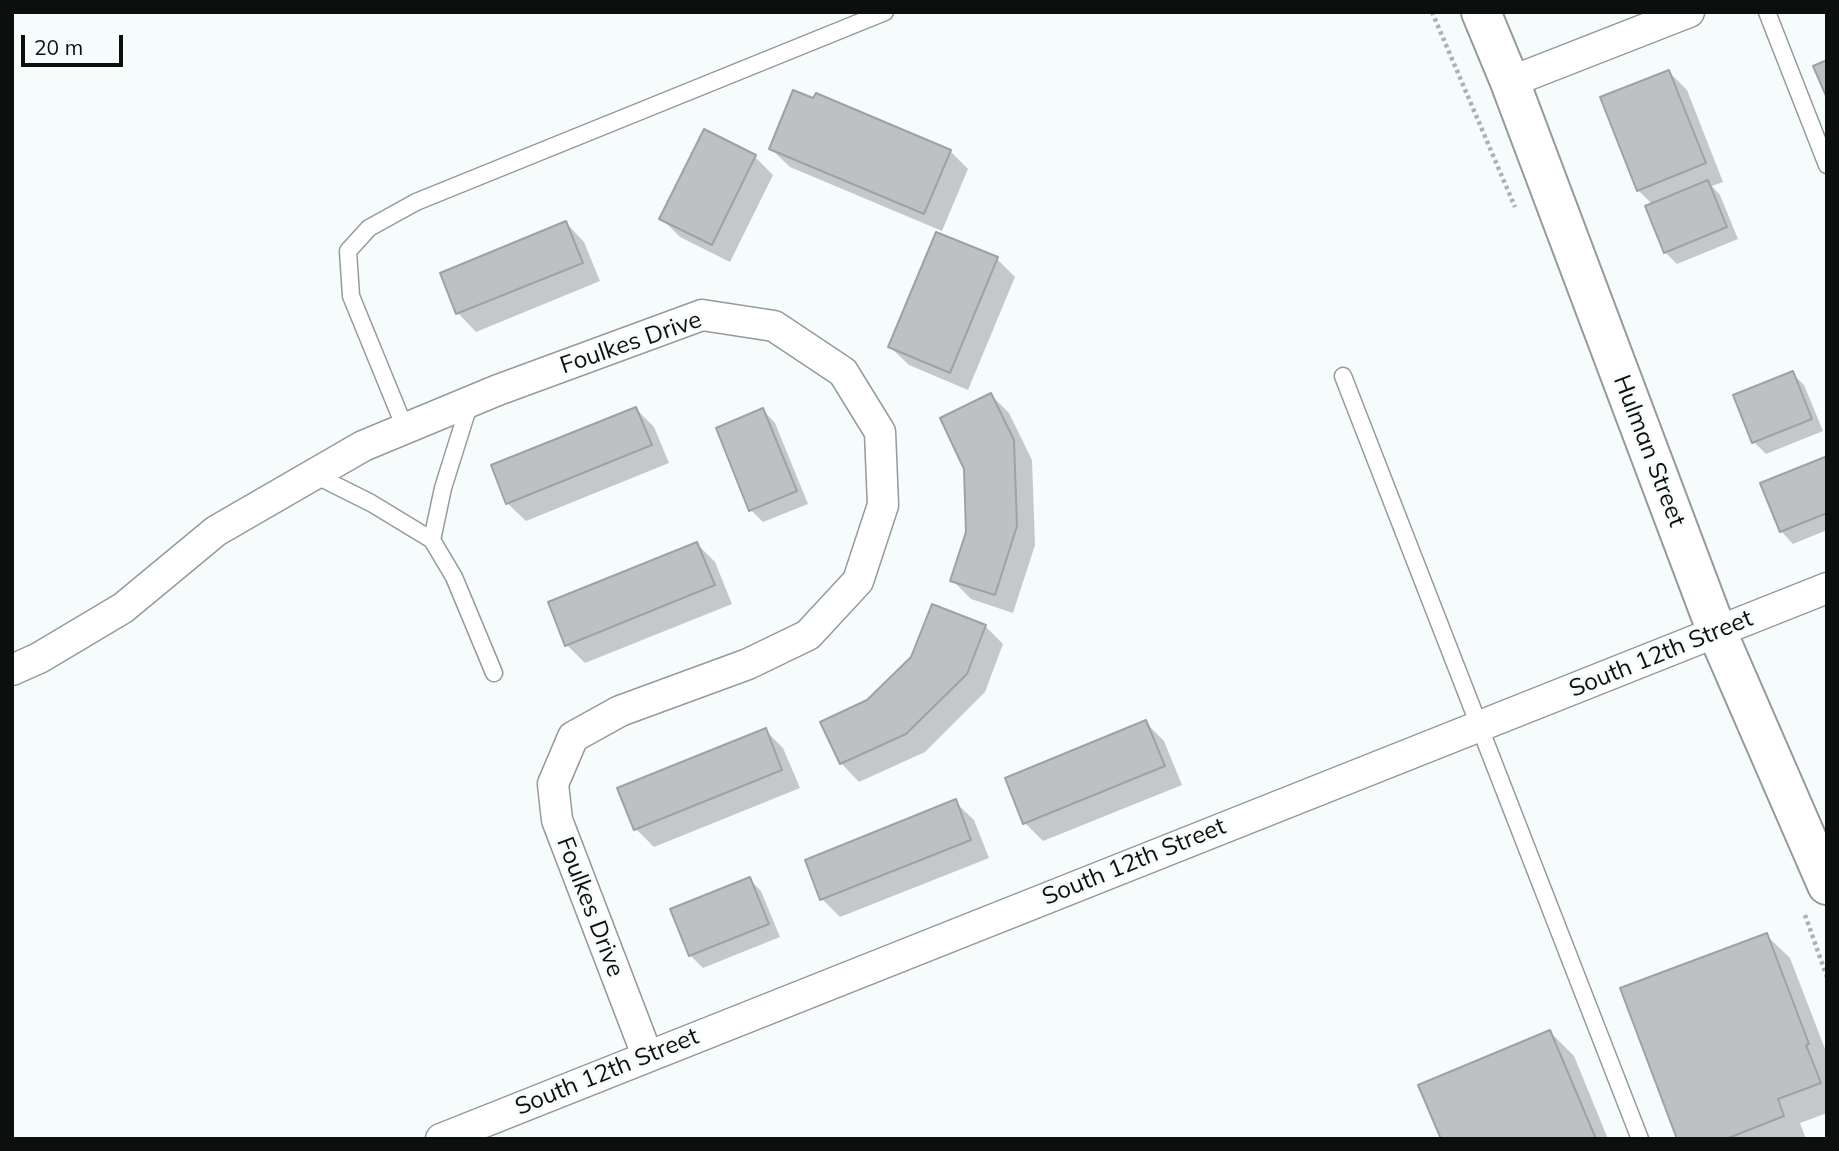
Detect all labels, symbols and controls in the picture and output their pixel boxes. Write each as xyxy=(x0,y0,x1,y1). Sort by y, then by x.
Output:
scale bar xyxy=(24,21,126,65)
text: 20 m xyxy=(34,34,83,60)
street label: Foulkes Drive xyxy=(557,305,705,381)
street label: Hulman Street xyxy=(1607,371,1691,531)
street label: South 12th Street xyxy=(1565,604,1757,704)
street label: South 12th Street xyxy=(1038,812,1230,912)
street label: Foulkes Drive xyxy=(550,833,630,981)
street label: South 12th Street xyxy=(511,1022,703,1122)

